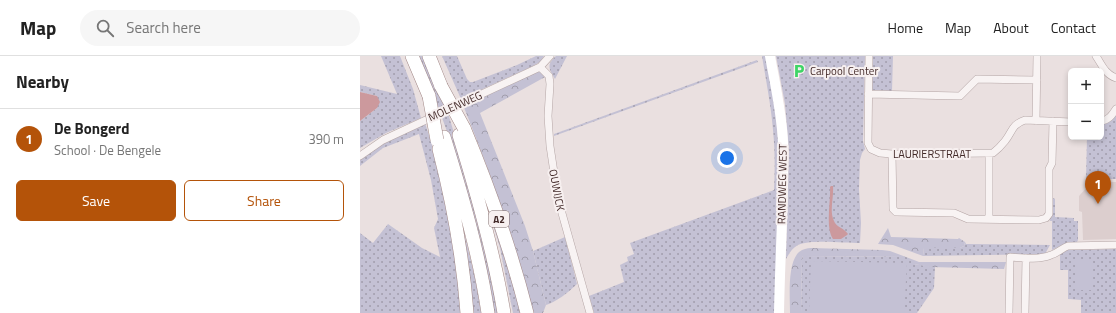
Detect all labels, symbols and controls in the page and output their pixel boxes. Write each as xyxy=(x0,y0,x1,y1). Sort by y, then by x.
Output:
search box xyxy=(80,10,360,46)
text: Map xyxy=(20,13,56,42)
text: Search here xyxy=(126,16,201,39)
icon: search xyxy=(94,17,116,39)
text: Home xyxy=(888,17,923,38)
text: Map xyxy=(945,17,971,38)
text: About xyxy=(993,17,1029,38)
text: Contact xyxy=(1051,17,1096,38)
parking icon: Carpool Center xyxy=(791,63,807,79)
place label: Carpool Center xyxy=(810,63,878,79)
map controls xyxy=(1068,68,1104,140)
button: + xyxy=(1068,68,1104,104)
text: Nearby xyxy=(16,69,69,95)
street label: MOLENWEG xyxy=(425,87,485,125)
button: − xyxy=(1068,104,1104,140)
text: De Bongerd xyxy=(54,117,129,140)
text: 1 xyxy=(25,129,33,149)
text: 390 m xyxy=(308,129,344,149)
text: School · De Bengele xyxy=(54,140,161,160)
street label: RANDWEG WEST xyxy=(773,144,791,224)
street label: LAURIERSTRAAT xyxy=(893,146,971,162)
your location xyxy=(717,148,737,168)
street label: OUWIJCK xyxy=(545,168,569,213)
pin: 1 xyxy=(1085,171,1111,204)
button: Save xyxy=(16,180,176,221)
button: Share xyxy=(184,180,344,221)
road number: A2 xyxy=(489,211,509,227)

